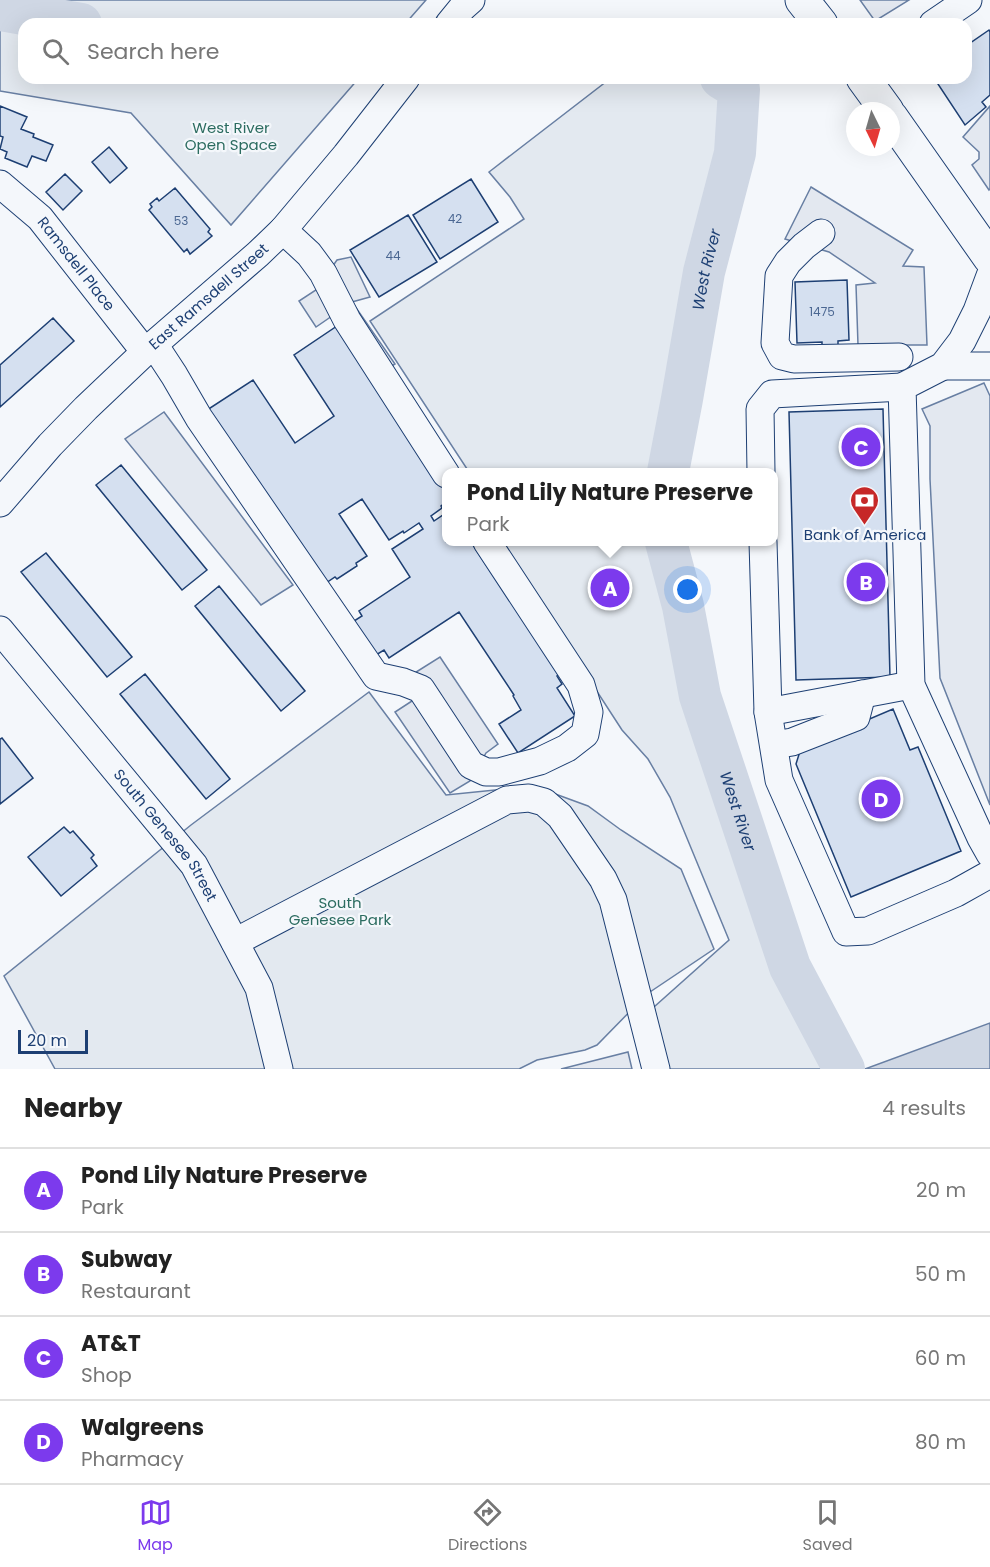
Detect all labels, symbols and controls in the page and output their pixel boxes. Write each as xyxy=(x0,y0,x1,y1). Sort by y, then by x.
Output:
search box xyxy=(18,18,972,84)
icon: search xyxy=(39,35,72,68)
text: Search here xyxy=(87,36,220,67)
north arrow xyxy=(846,102,900,156)
park label: West River Open Space xyxy=(185,117,277,155)
house number: 42 xyxy=(448,210,462,227)
street label: Ramsdell Place xyxy=(33,212,120,315)
house number: 53 xyxy=(174,212,188,229)
water label: West River xyxy=(687,225,727,312)
street label: East Ramsdell Street xyxy=(144,238,273,354)
house number: 44 xyxy=(385,247,401,264)
house number: 1475 xyxy=(809,303,835,320)
pin: C xyxy=(842,424,880,470)
popup xyxy=(442,468,778,546)
text: Pond Lily Nature Preserve xyxy=(467,477,753,508)
bank icon: Bank of America xyxy=(849,484,881,526)
text: Park xyxy=(467,510,510,538)
place label: Bank of America xyxy=(804,524,926,545)
pin: B xyxy=(846,560,886,604)
pin: A xyxy=(590,566,630,610)
your location xyxy=(673,575,702,604)
street label: South Genesee Street xyxy=(109,764,222,905)
water label: West River xyxy=(714,768,762,855)
pin: D xyxy=(862,776,900,822)
park label: South Genesee Park xyxy=(289,892,391,930)
scale bar xyxy=(18,1027,88,1054)
text: 20 m xyxy=(27,1029,67,1052)
text: Nearby xyxy=(24,1090,122,1126)
text: 4 results xyxy=(882,1094,966,1122)
text: Pond Lily Nature Preserve xyxy=(81,1160,367,1191)
text: A xyxy=(36,1176,51,1204)
text: 20 m xyxy=(916,1176,966,1204)
text: Park xyxy=(81,1193,124,1221)
text: Subway xyxy=(81,1244,172,1275)
text: B xyxy=(37,1260,50,1288)
text: 50 m xyxy=(915,1260,966,1288)
text: Restaurant xyxy=(81,1277,191,1305)
text: AT&T xyxy=(81,1328,141,1359)
text: C xyxy=(36,1344,51,1372)
text: 60 m xyxy=(915,1344,966,1372)
text: Shop xyxy=(81,1361,132,1389)
text: Walgreens xyxy=(81,1412,204,1443)
text: D xyxy=(36,1428,51,1456)
text: 80 m xyxy=(915,1428,966,1456)
text: Pharmacy xyxy=(81,1445,184,1473)
tab: Map xyxy=(138,1496,173,1557)
tab: Directions xyxy=(448,1496,527,1557)
tab: Saved xyxy=(803,1496,852,1557)

